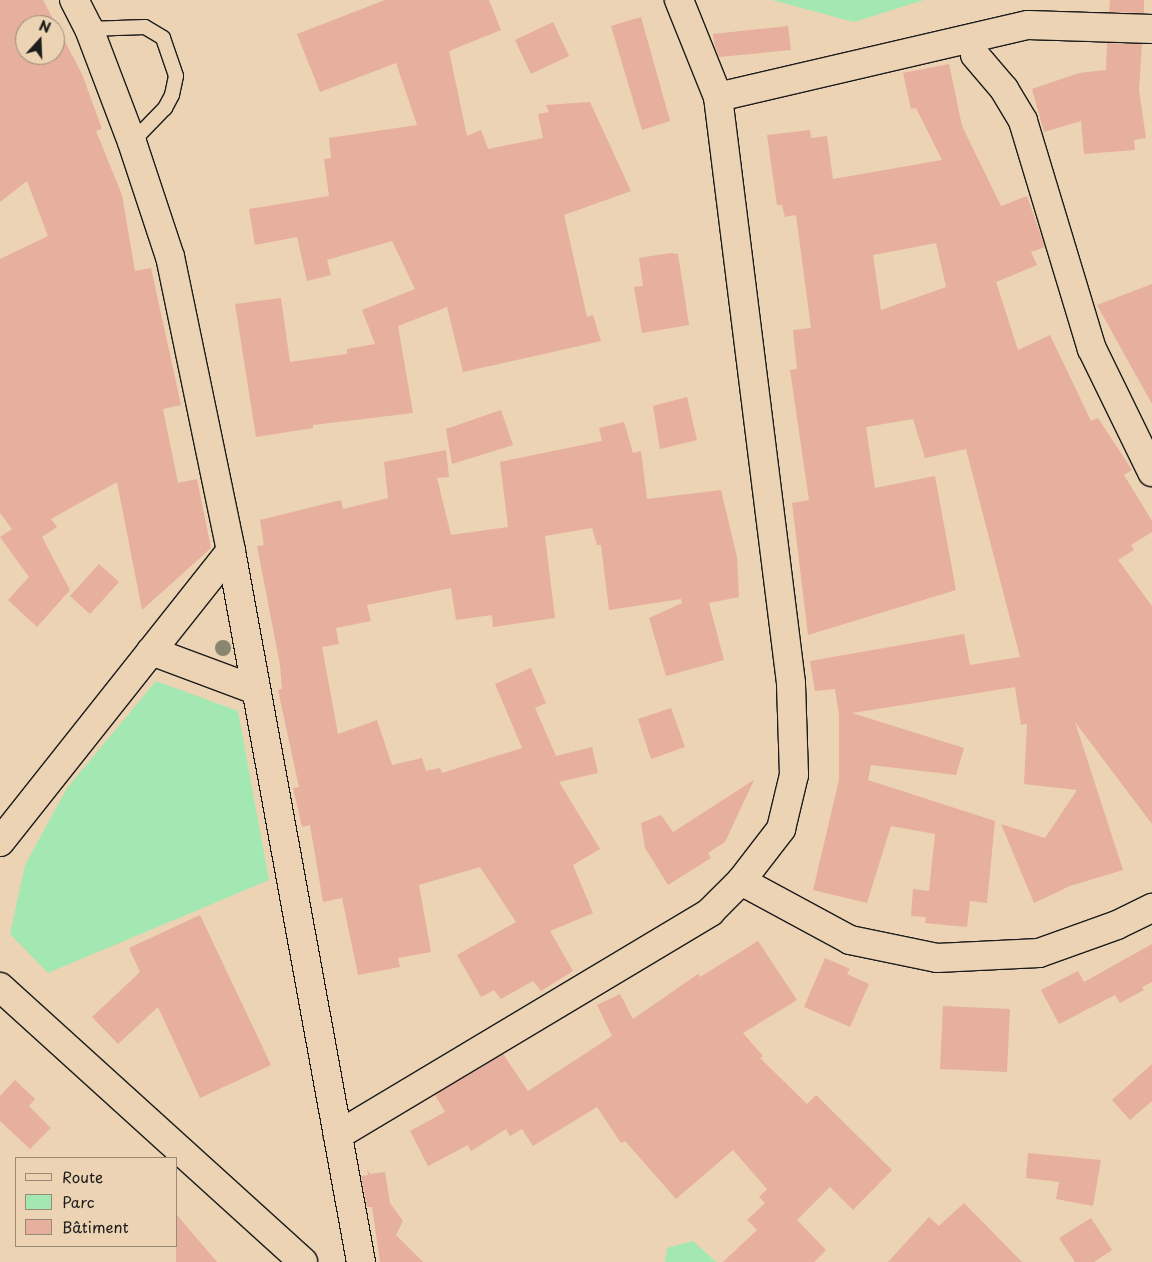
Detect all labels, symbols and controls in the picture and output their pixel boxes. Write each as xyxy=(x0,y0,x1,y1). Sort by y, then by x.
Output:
north arrow xyxy=(15,15,65,65)
text: N xyxy=(36,15,54,38)
legend xyxy=(15,1157,178,1247)
text: Route xyxy=(62,1165,103,1188)
text: Parc xyxy=(62,1190,95,1213)
text: Bâtiment xyxy=(62,1215,129,1238)

